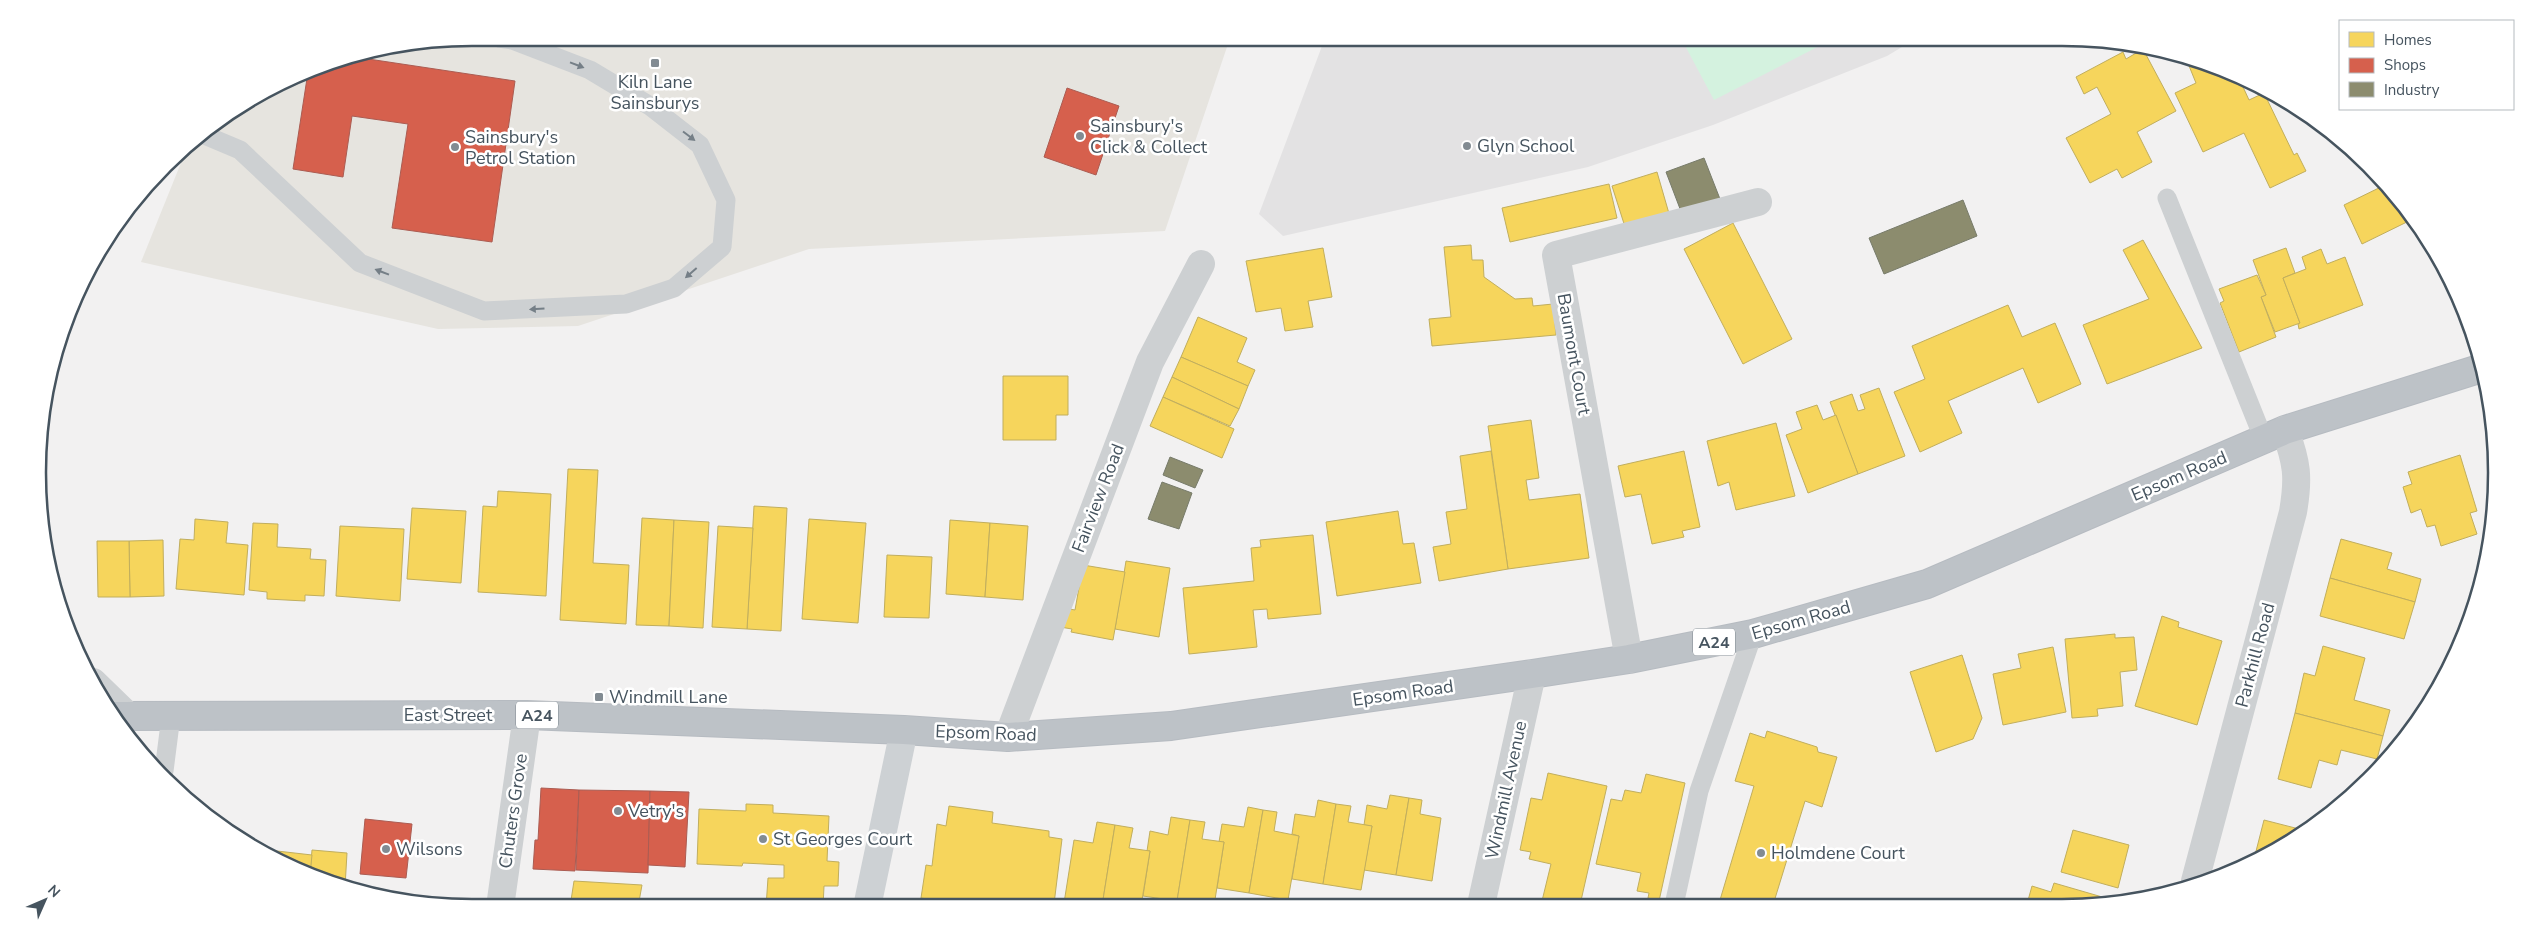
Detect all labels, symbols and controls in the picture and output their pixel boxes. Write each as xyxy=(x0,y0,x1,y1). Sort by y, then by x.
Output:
legend xyxy=(2339,20,2514,110)
text: Homes xyxy=(2384,30,2432,50)
text: Shops xyxy=(2384,55,2426,75)
marker: Kiln Lane Sainsburys xyxy=(649,57,661,69)
one-way arrow xyxy=(570,62,585,69)
place label: Kiln Lane Sainsburys xyxy=(611,70,699,115)
text: Industry xyxy=(2384,80,2440,100)
place label: Sainsbury's Click & Collect xyxy=(1090,114,1208,159)
place label: Sainsbury's Petrol Station xyxy=(465,125,576,170)
marker: Sainsbury's Click & Collect xyxy=(1074,130,1086,142)
one-way arrow xyxy=(682,131,696,141)
place label: Glyn School xyxy=(1477,134,1575,158)
marker: Glyn School xyxy=(1461,140,1473,152)
marker: Sainsbury's Petrol Station xyxy=(449,141,461,153)
one-way arrow xyxy=(375,267,389,275)
one-way arrow xyxy=(685,268,698,279)
street label: Baumont Court xyxy=(1551,291,1597,417)
one-way arrow xyxy=(529,305,545,313)
street label: Fairview Road xyxy=(1066,440,1130,556)
street label: Epsom Road xyxy=(2128,445,2230,507)
street label: Epsom Road xyxy=(1749,594,1853,646)
street label: Parkhill Road xyxy=(2229,600,2281,710)
road number: A24 xyxy=(1693,628,1735,656)
street label: Epsom Road xyxy=(1351,674,1455,712)
place label: Windmill Lane xyxy=(609,685,728,709)
marker: Windmill Lane xyxy=(593,691,605,703)
road number: A24 xyxy=(516,702,558,728)
street label: East Street xyxy=(404,703,493,727)
street label: Epsom Road xyxy=(935,719,1037,747)
street label: Windmill Avenue xyxy=(1480,719,1532,861)
street label: Chuters Grove xyxy=(493,752,533,870)
place label: Vetry's xyxy=(627,799,684,823)
marker: Vetry's xyxy=(612,805,624,817)
place label: St Georges Court xyxy=(773,827,913,851)
marker: St Georges Court xyxy=(757,833,769,845)
place label: Wilsons xyxy=(396,837,463,861)
place label: Holmdene Court xyxy=(1771,841,1905,865)
marker: Wilsons xyxy=(380,843,392,855)
marker: Holmdene Court xyxy=(1755,847,1767,859)
north arrow xyxy=(20,875,70,925)
text: N xyxy=(43,881,64,902)

